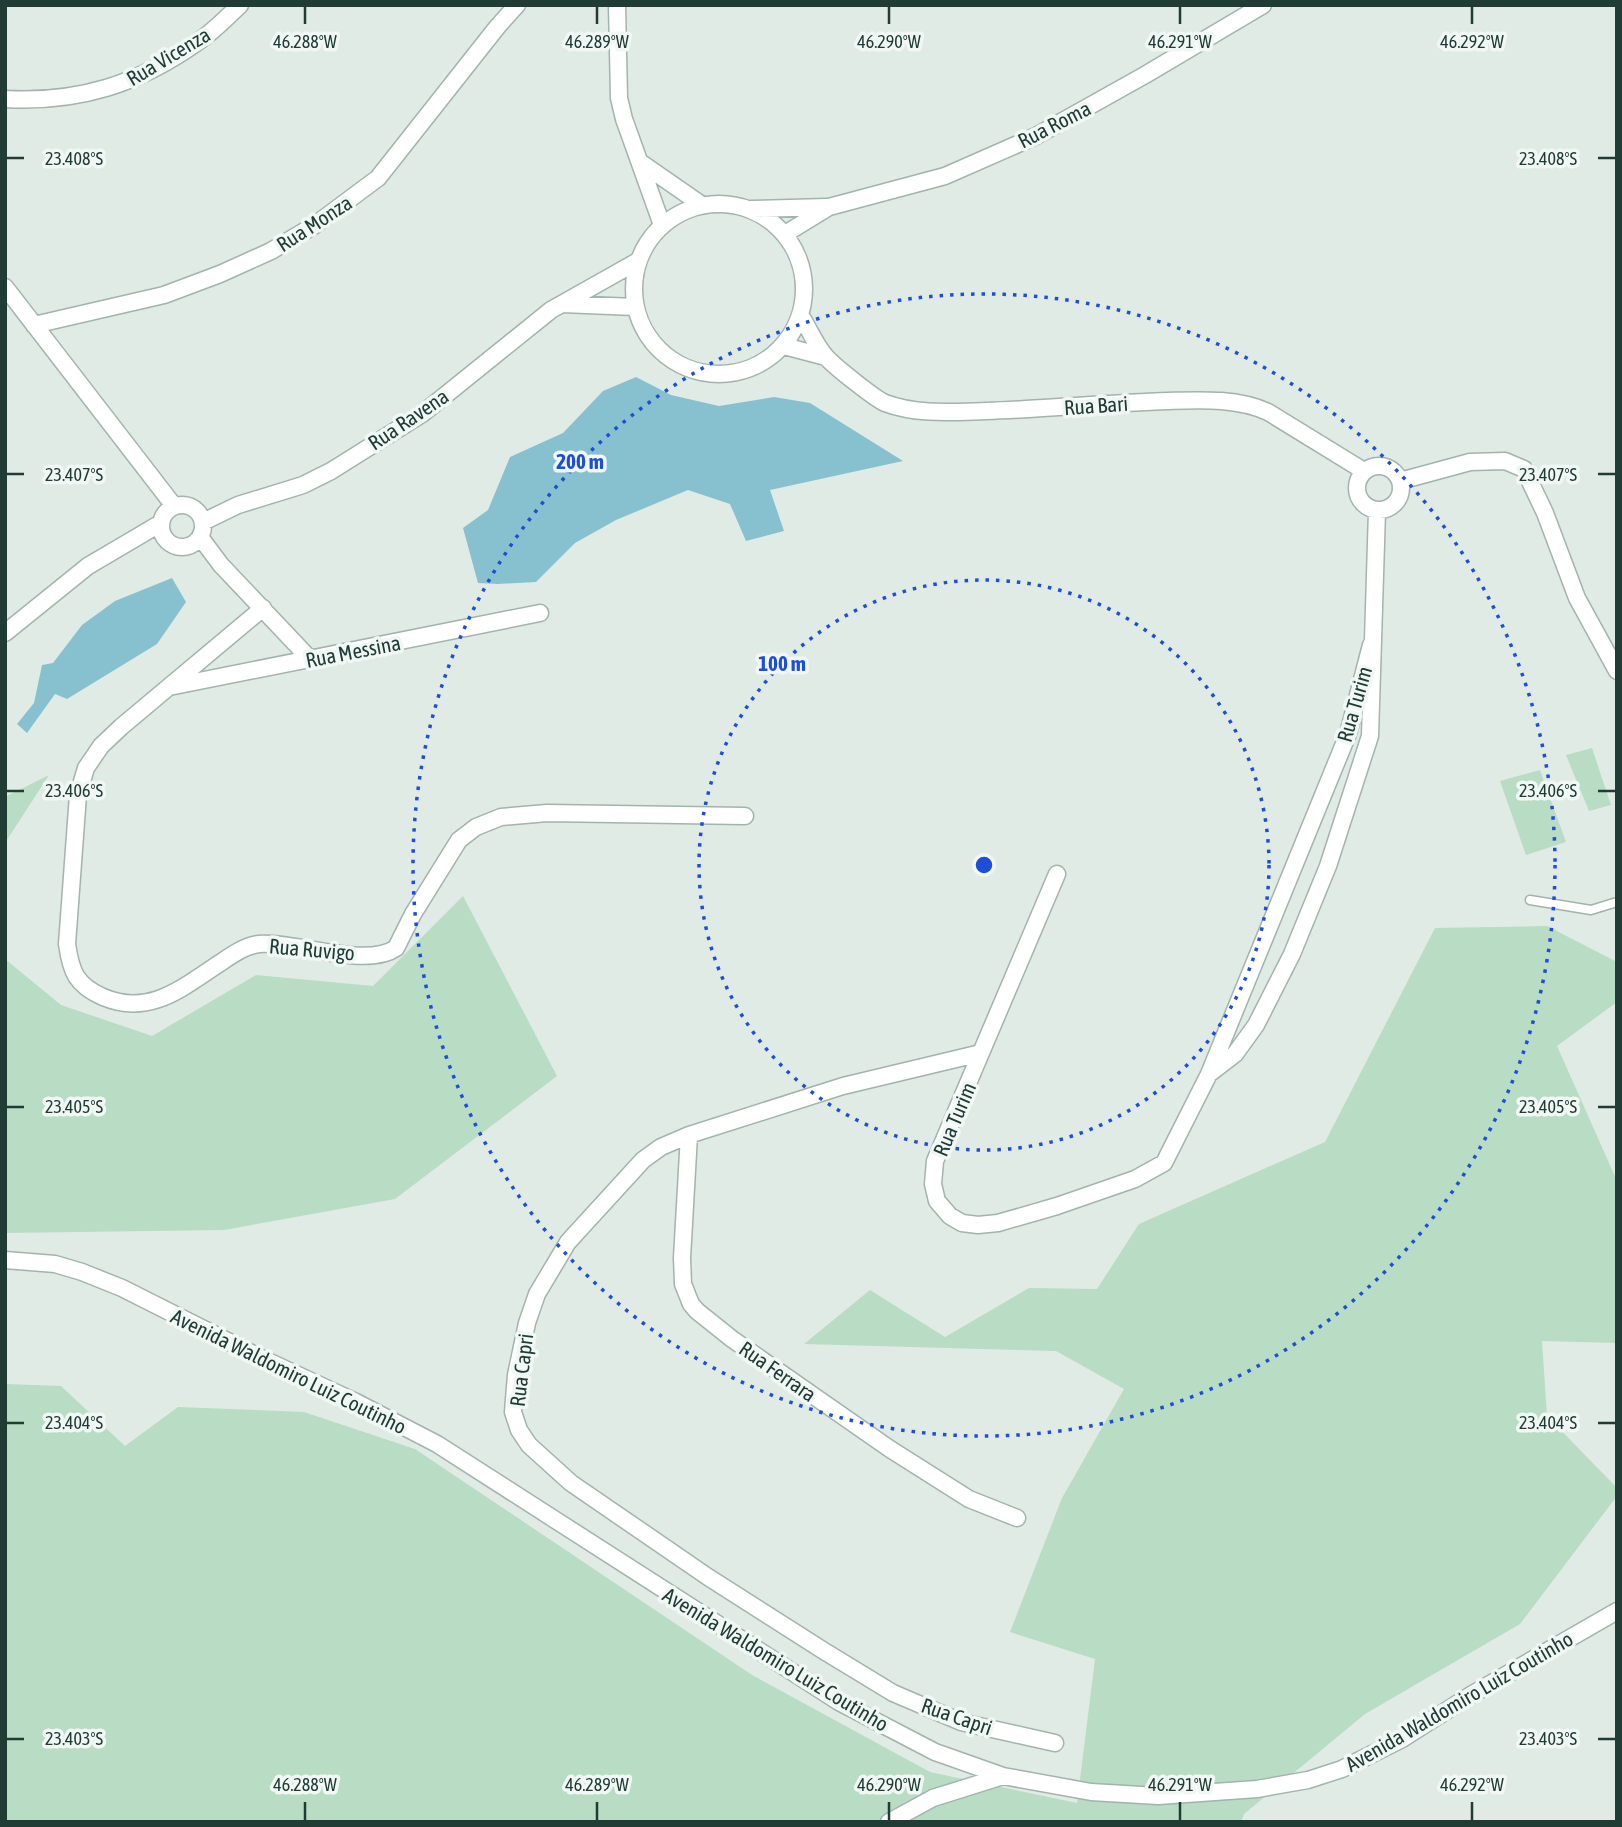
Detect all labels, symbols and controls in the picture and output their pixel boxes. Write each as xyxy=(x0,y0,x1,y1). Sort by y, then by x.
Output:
street label: Rua Vicenza xyxy=(122,22,214,90)
text: 46.288°W xyxy=(273,31,337,52)
text: 46.289°W xyxy=(565,31,629,52)
text: 46.290°W xyxy=(857,31,921,52)
text: 46.291°W xyxy=(1148,31,1212,52)
text: 46.292°W xyxy=(1440,31,1504,52)
street label: Rua Roma xyxy=(1014,95,1094,153)
text: 23.408°S xyxy=(45,148,103,169)
text: 23.408°S xyxy=(1519,148,1577,169)
street label: Rua Monza xyxy=(272,190,356,256)
street label: Rua Ravena xyxy=(363,383,453,455)
street label: Rua Bari xyxy=(1063,391,1129,419)
text: 200 m xyxy=(556,449,604,473)
text: 23.407°S xyxy=(45,464,103,485)
text: 23.407°S xyxy=(1519,464,1577,485)
street label: Rua Messina xyxy=(303,630,403,672)
text: 100 m xyxy=(758,651,806,675)
street label: Rua Turim xyxy=(1332,663,1376,745)
text: 23.406°S xyxy=(45,780,103,801)
text: 23.406°S xyxy=(1519,780,1577,801)
centre of rings xyxy=(972,853,996,877)
street label: Rua Ruvigo xyxy=(268,933,356,965)
street label: Rua Turim xyxy=(928,1079,980,1159)
text: 23.405°S xyxy=(45,1096,103,1117)
text: 23.405°S xyxy=(1519,1096,1577,1117)
street label: Avenida Waldomiro Luiz Coutinho xyxy=(168,1304,410,1438)
street label: Rua Capri xyxy=(505,1332,537,1408)
street label: Rua Ferrara xyxy=(735,1336,821,1406)
text: 23.404°S xyxy=(45,1412,103,1433)
text: 23.404°S xyxy=(1519,1412,1577,1433)
street label: Avenida Waldomiro Luiz Coutinho xyxy=(659,1582,893,1736)
street label: Avenida Waldomiro Luiz Coutinho xyxy=(1341,1626,1577,1776)
street label: Rua Capri xyxy=(918,1693,996,1739)
text: 23.403°S xyxy=(45,1728,103,1749)
text: 23.403°S xyxy=(1519,1728,1577,1749)
text: 46.288°W xyxy=(273,1774,337,1795)
text: 46.289°W xyxy=(565,1774,629,1795)
text: 46.290°W xyxy=(857,1774,921,1795)
text: 46.291°W xyxy=(1148,1774,1212,1795)
text: 46.292°W xyxy=(1440,1774,1504,1795)

